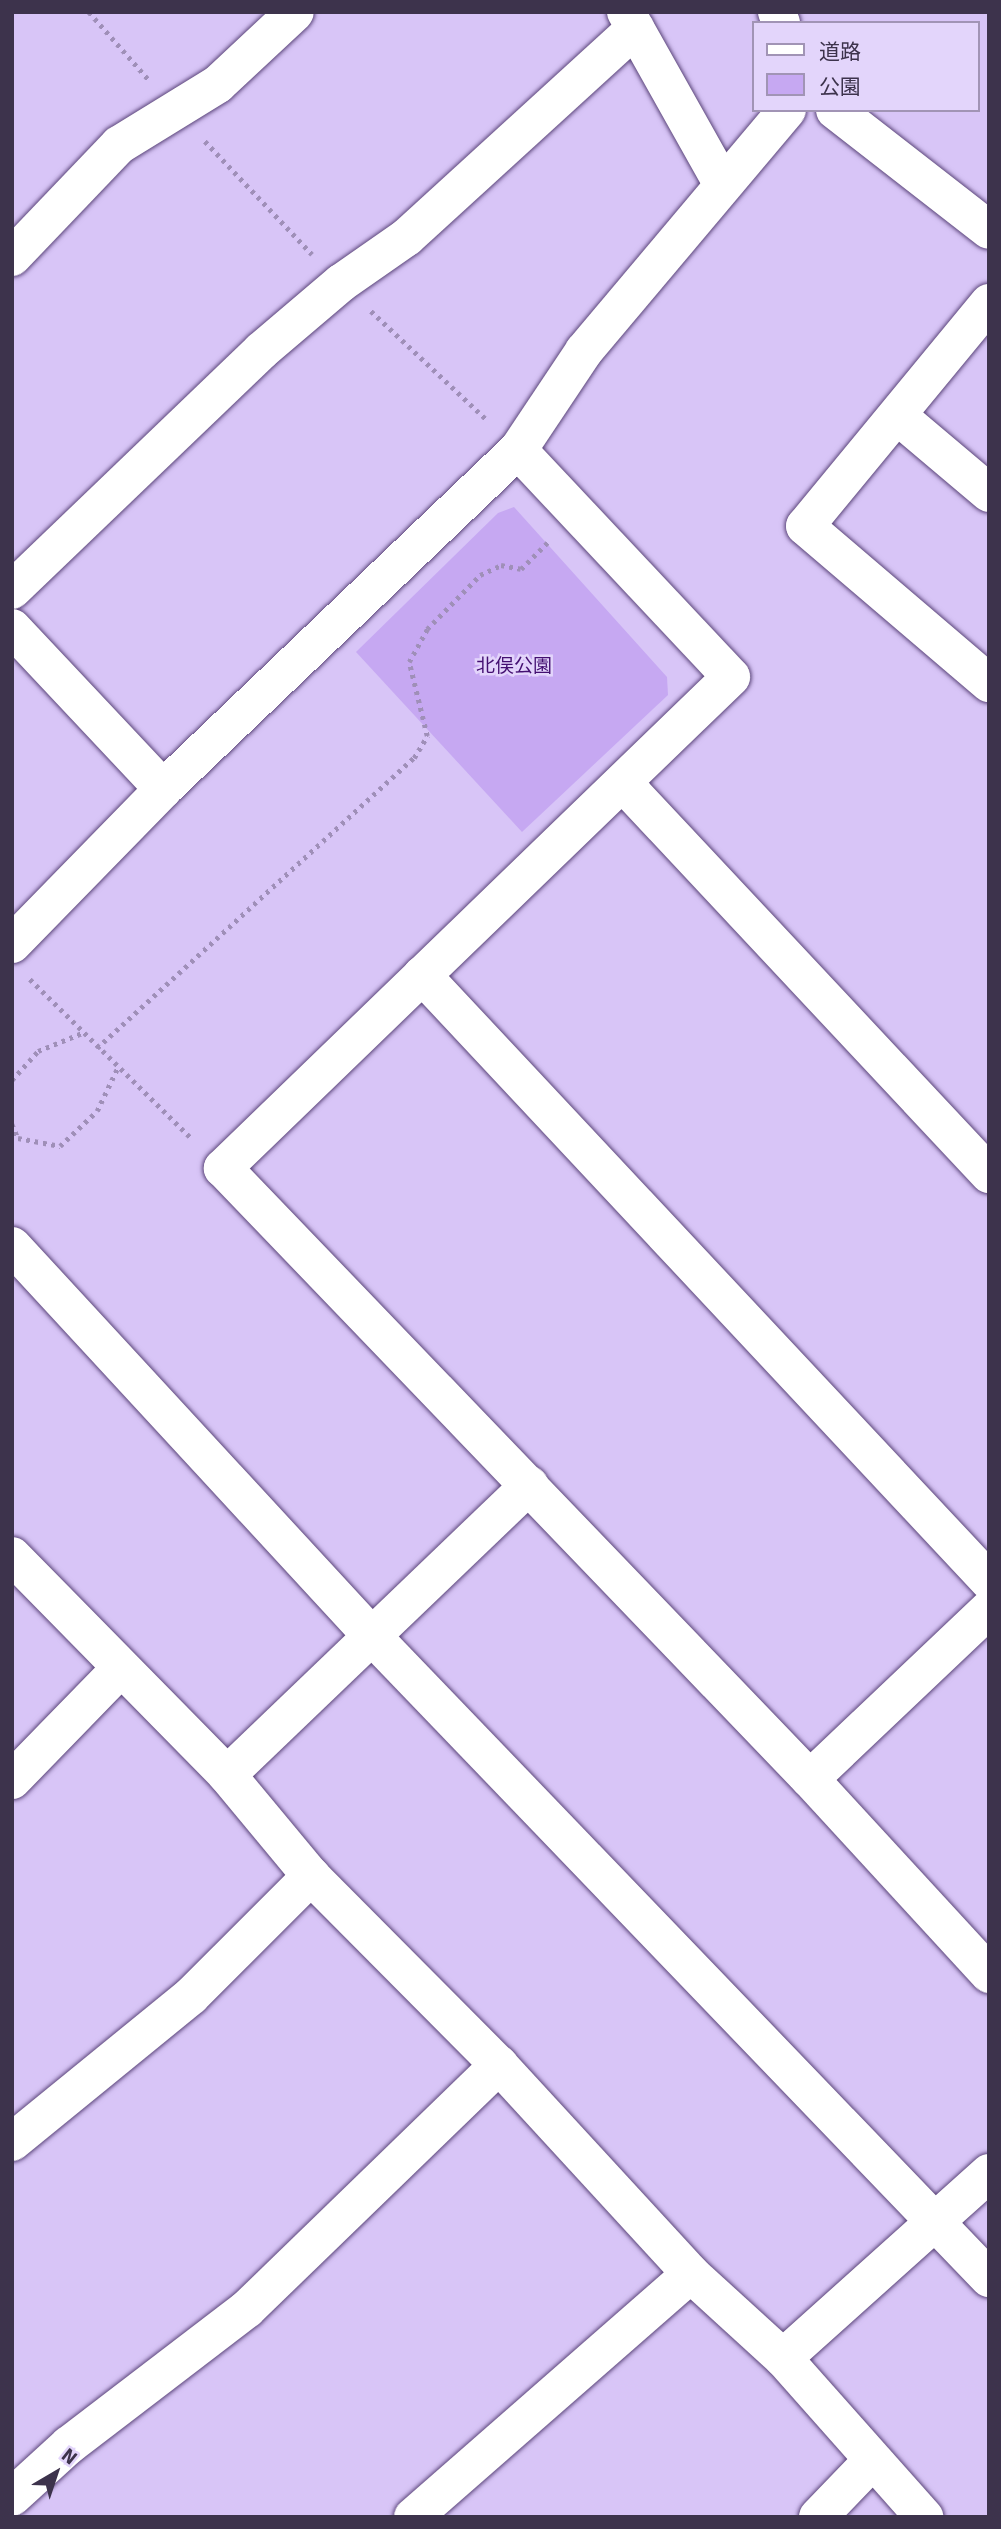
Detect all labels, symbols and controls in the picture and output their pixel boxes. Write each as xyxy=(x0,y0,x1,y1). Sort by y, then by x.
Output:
legend xyxy=(752,21,980,112)
text: 道路 xyxy=(819,39,861,65)
text: 公園 xyxy=(819,74,861,100)
park label: 北俣公園 xyxy=(476,656,552,678)
north arrow xyxy=(21,2438,91,2508)
text: N xyxy=(57,2443,82,2470)

